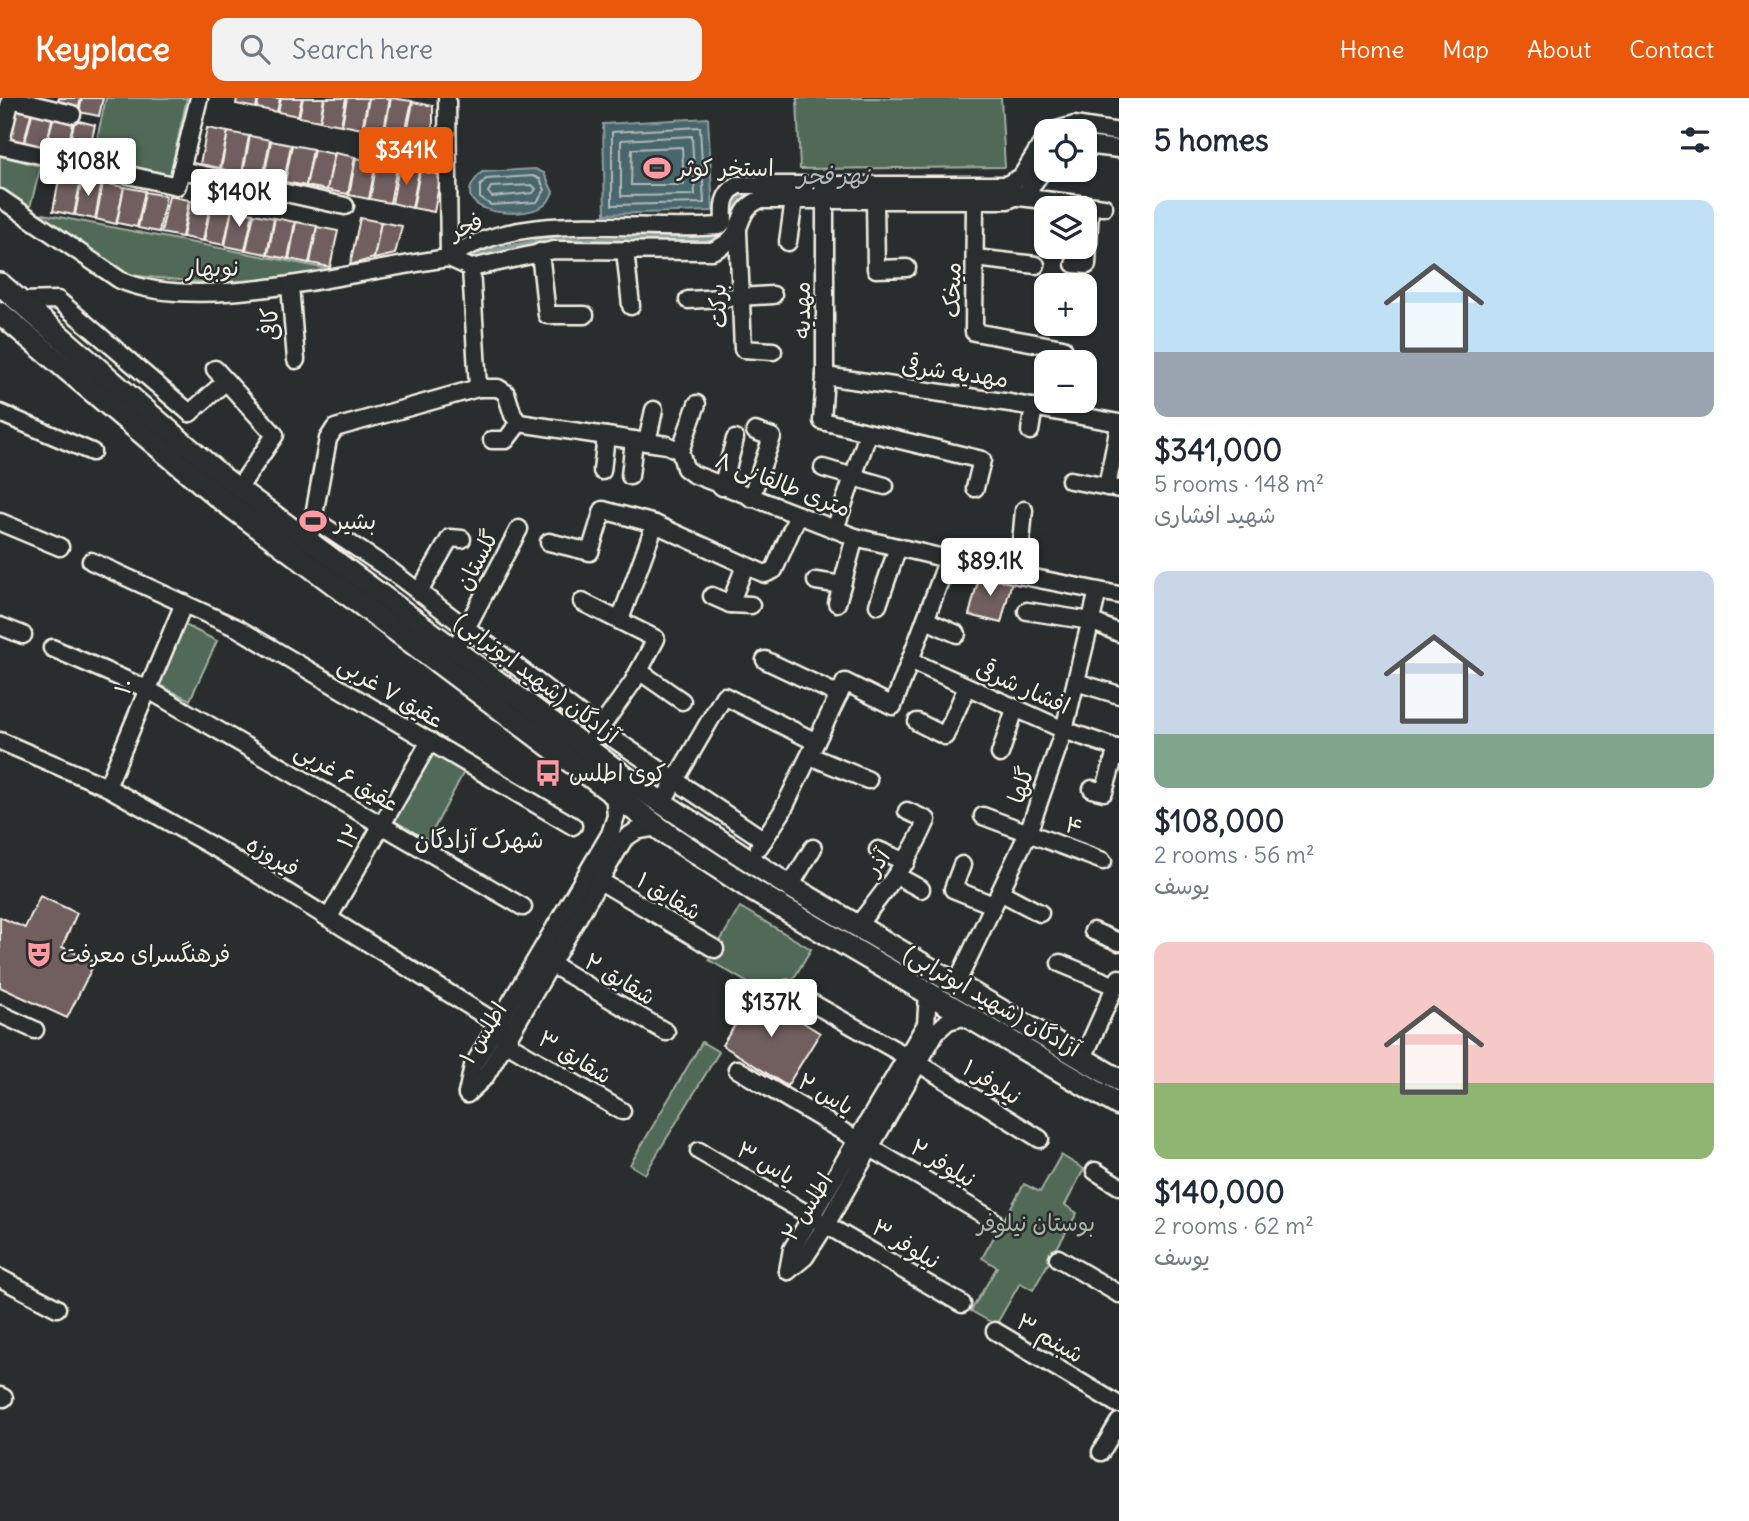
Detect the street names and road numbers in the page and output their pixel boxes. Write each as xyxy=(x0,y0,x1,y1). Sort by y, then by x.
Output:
street label: فجر xyxy=(443,206,487,246)
street label: نوبهار xyxy=(184,253,239,282)
street label: میخک xyxy=(937,262,966,318)
street label: مهدیه xyxy=(787,281,816,339)
street label: برکت xyxy=(702,283,733,329)
street label: کافی xyxy=(254,306,285,342)
street label: مهدیه شرقی xyxy=(900,350,1011,393)
street label: ۸ متری طالقانی xyxy=(711,444,855,524)
street label: گلستان xyxy=(449,524,505,595)
street label: آزادگان (شهید ابوترابی) xyxy=(448,606,627,751)
street label: عقیق ۷ غربی xyxy=(333,649,449,735)
street label: افشار شرقی xyxy=(972,653,1075,720)
street label: ۱۰ xyxy=(107,673,140,699)
street label: عقیق ۶ غربی xyxy=(290,735,404,819)
street label: گلها xyxy=(1001,763,1040,807)
street label: ۴ xyxy=(1061,809,1087,842)
street label: ۱۲ xyxy=(330,818,367,853)
street label: فیروزه xyxy=(241,828,305,883)
street label: آذر xyxy=(856,842,897,882)
street label: شقایق ۱ xyxy=(632,865,707,926)
street label: آزادگان (شهید ابوترابی) xyxy=(898,938,1087,1064)
street label: شقایق ۲ xyxy=(579,946,661,1011)
street label: اطلس ۱ xyxy=(452,996,513,1069)
street label: شقایق ۳ xyxy=(533,1023,617,1090)
street label: نیلوفر ۱ xyxy=(957,1052,1027,1112)
street label: یاس ۲ xyxy=(793,1066,859,1121)
street label: نیلوفر ۲ xyxy=(905,1132,981,1194)
street label: یاس ۳ xyxy=(732,1134,801,1191)
street label: اطلس ۲ xyxy=(774,1167,839,1246)
street label: نیلوفر ۳ xyxy=(866,1212,946,1276)
street label: شبنم ۳ xyxy=(1009,1306,1089,1372)

